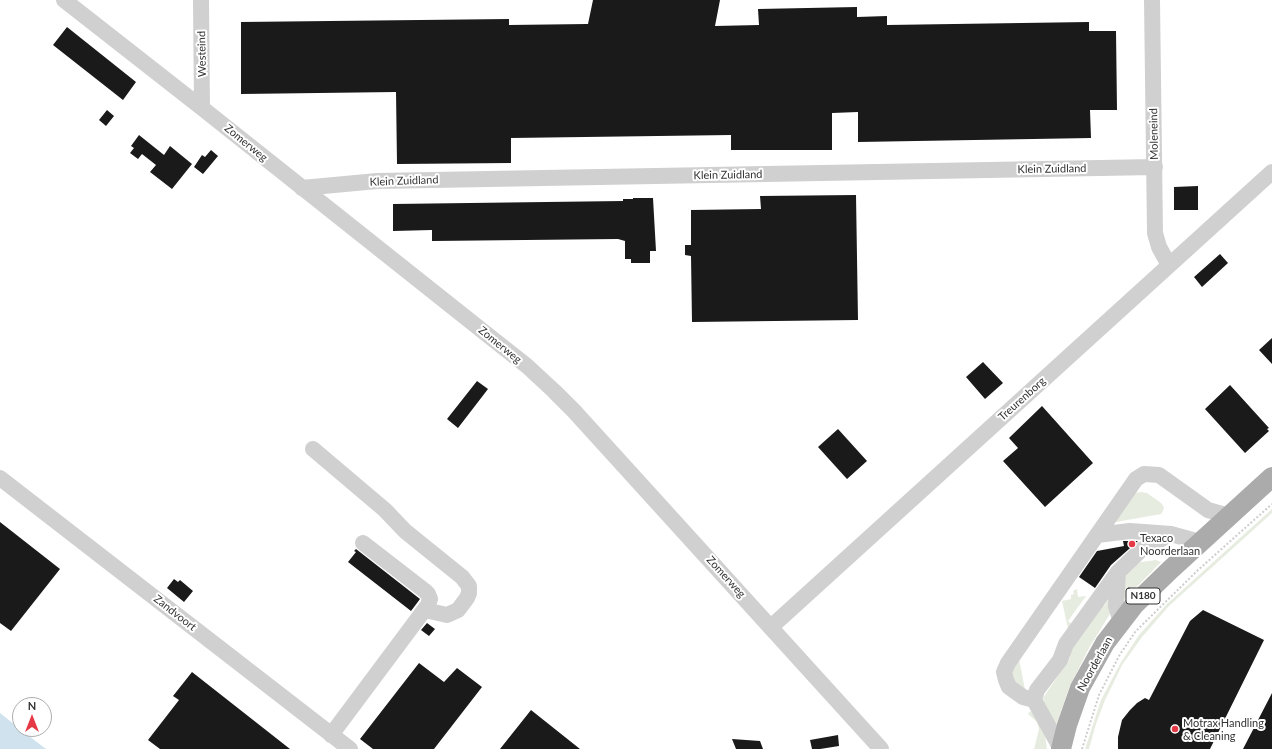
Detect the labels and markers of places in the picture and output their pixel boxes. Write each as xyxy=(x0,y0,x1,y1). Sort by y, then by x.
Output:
place label: Texaco Noorderlaan xyxy=(1140,531,1200,557)
marker: Texaco Noorderlaan xyxy=(1127,539,1137,549)
place label: Motrax Handling & Cleaning xyxy=(1183,716,1264,742)
marker: Motrax Handling & Cleaning xyxy=(1170,724,1180,734)

